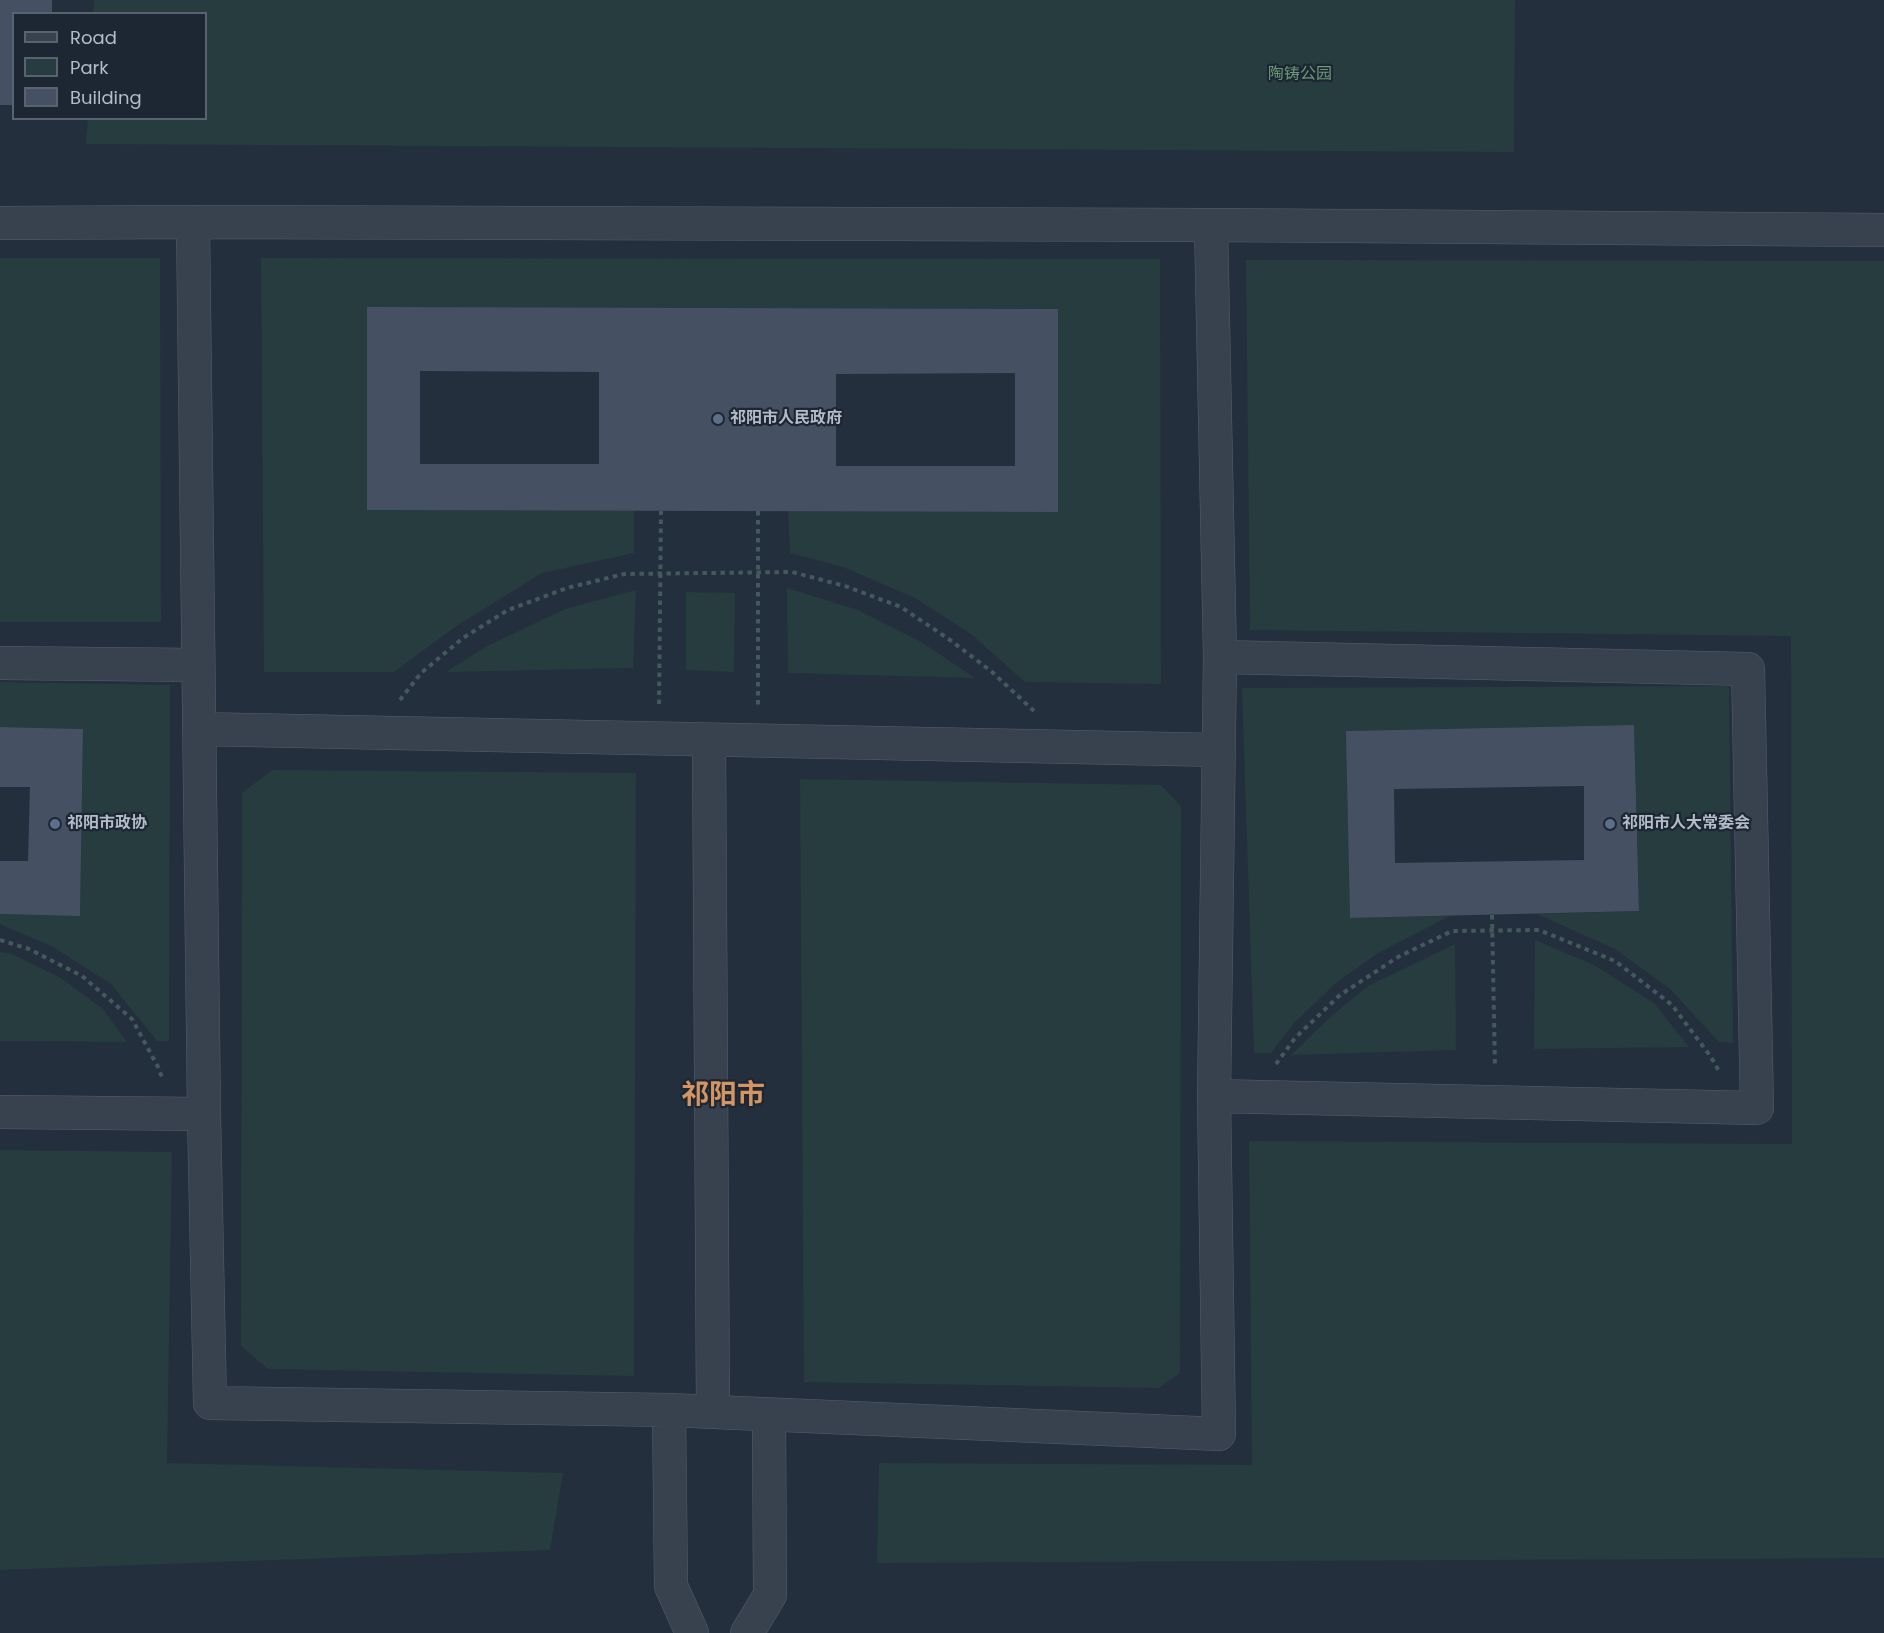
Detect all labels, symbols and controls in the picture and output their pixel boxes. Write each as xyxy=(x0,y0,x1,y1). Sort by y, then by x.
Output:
legend xyxy=(12,12,207,120)
text: Road xyxy=(70,25,117,50)
text: Park xyxy=(70,55,109,80)
park label: 陶铸公园 xyxy=(1268,65,1332,85)
text: Building xyxy=(70,85,142,110)
place label: 祁阳市人民政府 xyxy=(730,409,842,429)
marker: 祁阳市人民政府 xyxy=(711,412,725,426)
place label: 祁阳市政协 xyxy=(67,814,147,834)
place label: 祁阳市人大常委会 xyxy=(1622,814,1750,834)
marker: 祁阳市政协 xyxy=(48,817,62,831)
marker: 祁阳市人大常委会 xyxy=(1603,817,1617,831)
district label: 祁阳市 xyxy=(681,1080,765,1114)

